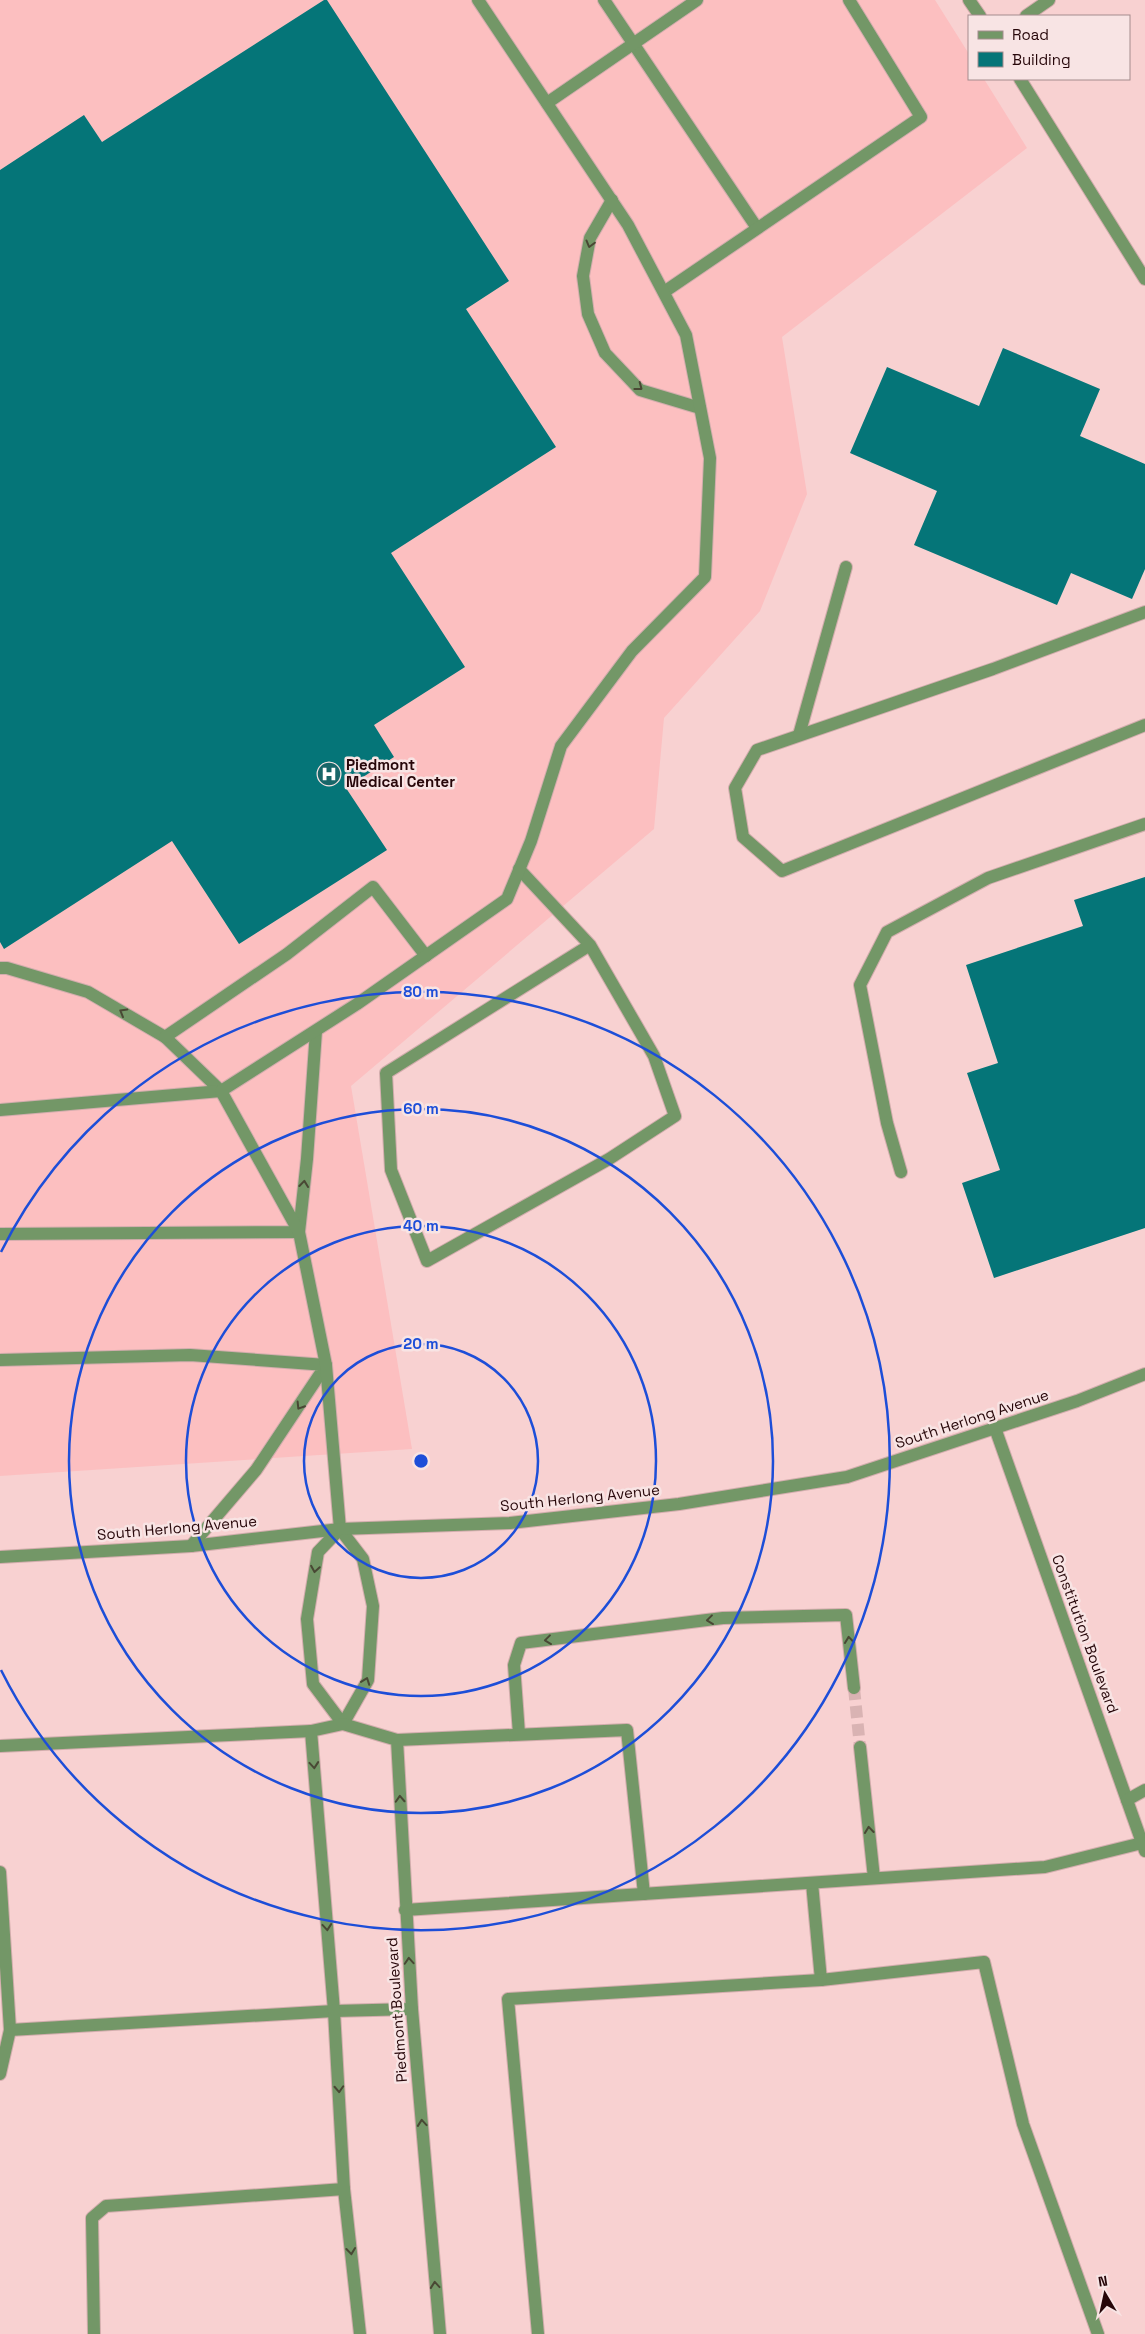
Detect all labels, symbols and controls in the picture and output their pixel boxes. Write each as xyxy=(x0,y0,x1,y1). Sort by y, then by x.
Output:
legend xyxy=(968,15,1130,80)
text: Road xyxy=(1012,25,1049,44)
text: Building xyxy=(1012,50,1071,69)
one-way arrow xyxy=(585,239,596,248)
one-way arrow xyxy=(633,381,643,390)
place label: Piedmont Medical Center xyxy=(346,755,455,791)
hospital icon: Piedmont Medical Center xyxy=(316,761,342,787)
text: 80 m xyxy=(403,982,439,1001)
one-way arrow xyxy=(120,1009,129,1019)
text: 60 m xyxy=(403,1099,439,1118)
one-way arrow xyxy=(298,1179,309,1187)
text: 40 m xyxy=(403,1216,439,1235)
text: 20 m xyxy=(403,1334,439,1353)
street label: South Herlong Avenue xyxy=(893,1385,1051,1452)
one-way arrow xyxy=(297,1400,306,1410)
centre of rings xyxy=(412,1452,430,1470)
street label: South Herlong Avenue xyxy=(499,1480,661,1515)
street label: South Herlong Avenue xyxy=(96,1511,258,1544)
street label: Constitution Boulevard xyxy=(1048,1552,1123,1716)
one-way arrow xyxy=(311,1565,321,1574)
one-way arrow xyxy=(705,1614,713,1625)
one-way arrow xyxy=(544,1634,552,1645)
one-way arrow xyxy=(844,1636,855,1644)
one-way arrow xyxy=(360,1677,370,1686)
one-way arrow xyxy=(308,1761,319,1769)
one-way arrow xyxy=(394,1795,405,1803)
one-way arrow xyxy=(864,1826,875,1834)
one-way arrow xyxy=(321,1923,332,1931)
street label: Piedmont Boulevard xyxy=(382,1937,411,2083)
one-way arrow xyxy=(404,1957,415,1965)
one-way arrow xyxy=(333,2085,344,2093)
one-way arrow xyxy=(417,2119,428,2127)
one-way arrow xyxy=(345,2247,356,2255)
north arrow xyxy=(1080,2269,1130,2319)
text: N xyxy=(1097,2272,1109,2291)
one-way arrow xyxy=(430,2281,441,2289)

